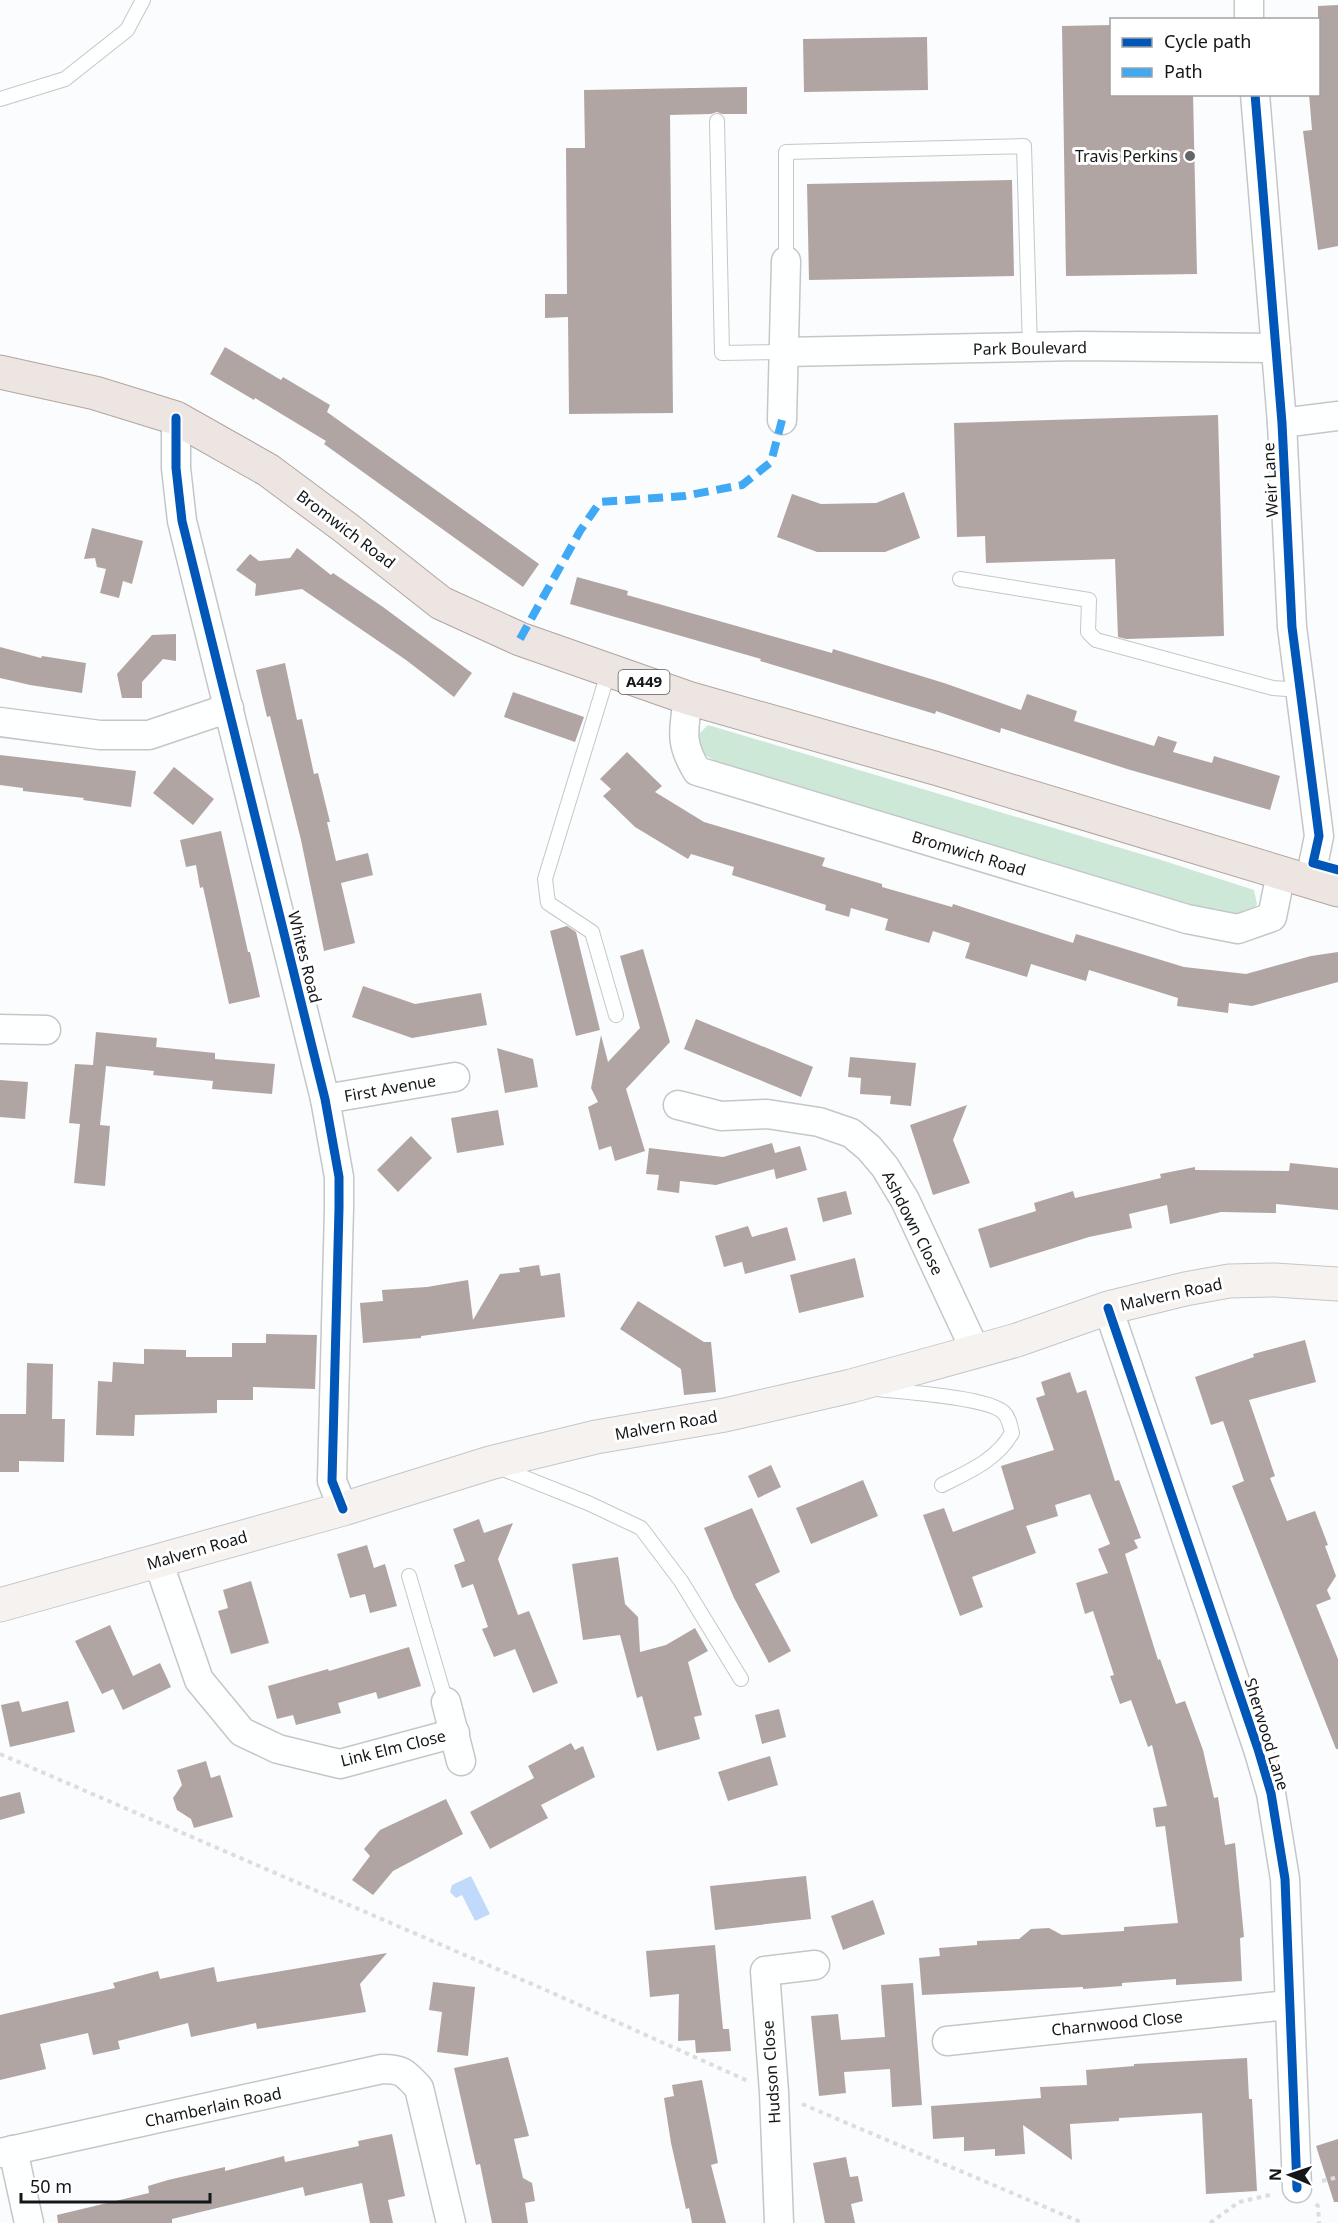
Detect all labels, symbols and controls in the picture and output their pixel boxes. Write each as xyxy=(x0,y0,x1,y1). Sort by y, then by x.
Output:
legend xyxy=(1110,18,1320,96)
text: Cycle path xyxy=(1164,29,1251,53)
text: Path xyxy=(1164,59,1203,83)
place label: Travis Perkins xyxy=(1075,145,1178,167)
marker: Travis Perkins xyxy=(1183,149,1197,163)
street label: Park Boulevard xyxy=(973,336,1087,360)
street label: Weir Lane xyxy=(1257,442,1283,518)
street label: Bromwich Road xyxy=(292,485,400,573)
road number: A449 xyxy=(618,670,670,694)
street label: Bromwich Road xyxy=(909,825,1029,881)
street label: Whites Road xyxy=(283,909,327,1005)
street label: First Avenue xyxy=(342,1069,438,1107)
street label: Ashdown Close xyxy=(877,1167,949,1279)
street label: Malvern Road xyxy=(1118,1272,1224,1316)
street label: Malvern Road xyxy=(613,1405,719,1445)
street label: Malvern Road xyxy=(144,1525,250,1575)
street label: Sherwood Lane xyxy=(1239,1675,1295,1793)
street label: Link Elm Close xyxy=(338,1724,448,1772)
street label: Charnwood Close xyxy=(1050,2005,1184,2041)
street label: Hudson Close xyxy=(756,2020,786,2124)
street label: Chamberlain Road xyxy=(143,2082,283,2132)
north arrow xyxy=(1260,2145,1320,2205)
scale bar xyxy=(21,2166,210,2204)
text: N xyxy=(1264,2168,1286,2181)
text: 50 m xyxy=(30,2174,72,2198)

